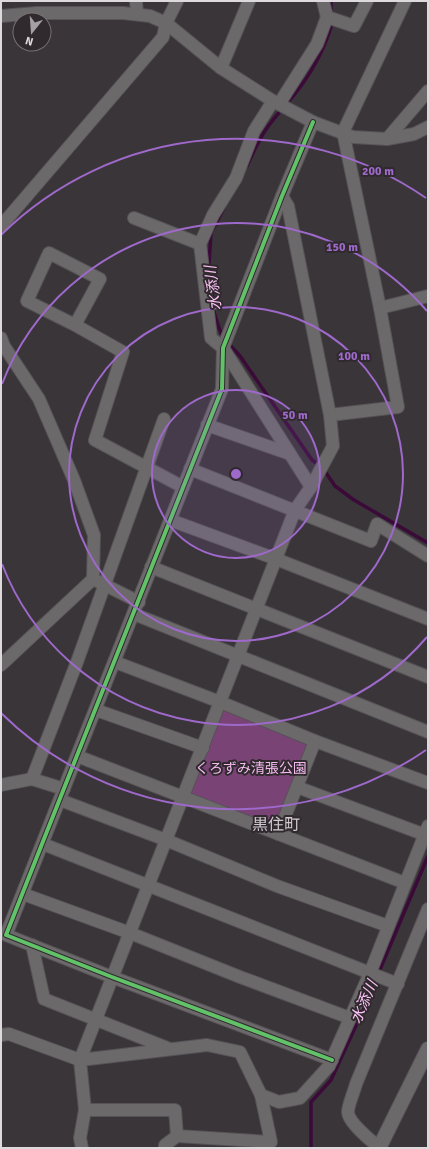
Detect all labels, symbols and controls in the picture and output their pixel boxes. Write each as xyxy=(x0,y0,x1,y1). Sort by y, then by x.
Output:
north arrow xyxy=(12,12,52,52)
text: N xyxy=(24,34,35,48)
text: 200 m xyxy=(362,164,394,179)
text: 150 m xyxy=(326,240,358,255)
water label: 水添川 xyxy=(201,263,225,311)
text: 100 m xyxy=(338,349,370,364)
text: 50 m xyxy=(282,408,308,423)
centre of rings xyxy=(229,467,243,481)
park label: くろずみ清張公園 xyxy=(195,760,307,777)
district label: 黒住町 xyxy=(252,815,300,835)
water label: 水添川 xyxy=(347,976,382,1026)

